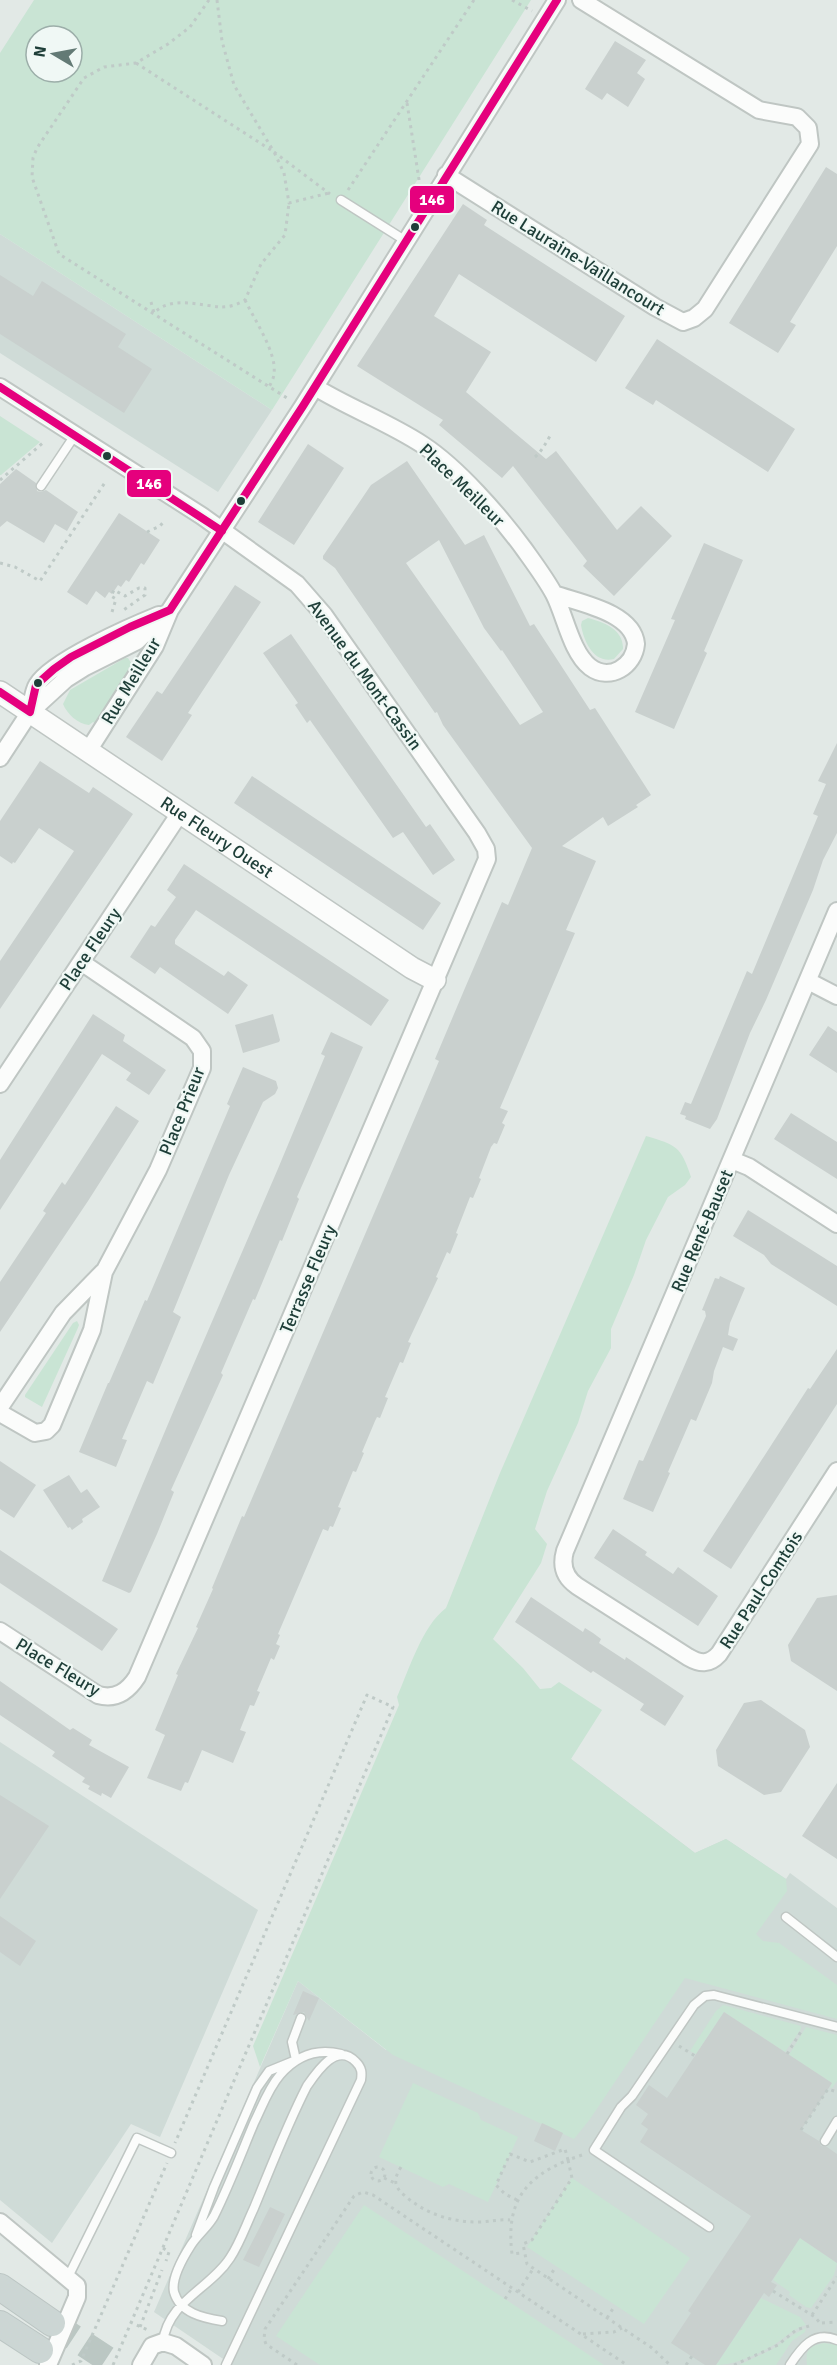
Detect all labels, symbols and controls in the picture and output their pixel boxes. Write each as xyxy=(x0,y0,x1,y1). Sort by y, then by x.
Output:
north arrow xyxy=(24,24,84,84)
text: N xyxy=(29,44,51,59)
line badge: 146 xyxy=(409,185,455,214)
text: 146 xyxy=(419,190,445,210)
street label: Rue Lauraine-Vaillancourt xyxy=(487,196,669,320)
unlabelled marker xyxy=(409,221,421,233)
street label: Place Meilleur xyxy=(415,439,509,531)
unlabelled marker xyxy=(101,450,113,462)
line badge: 146 xyxy=(126,469,172,498)
text: 146 xyxy=(136,474,162,494)
unlabelled marker xyxy=(235,495,247,507)
street label: Avenue du Mont-Cassin xyxy=(303,596,427,754)
street label: Rue Meilleur xyxy=(97,633,166,728)
unlabelled marker xyxy=(32,677,44,689)
street label: Rue Fleury Ouest xyxy=(156,792,277,883)
street label: Place Fleury xyxy=(54,903,126,994)
street label: Place Prieur xyxy=(154,1063,210,1158)
street label: Rue René-Bauset xyxy=(666,1166,738,1296)
street label: Terrasse Fleury xyxy=(275,1221,341,1337)
street label: Rue Paul-Comtois xyxy=(715,1527,807,1653)
street label: Place Fleury xyxy=(12,1633,105,1701)

